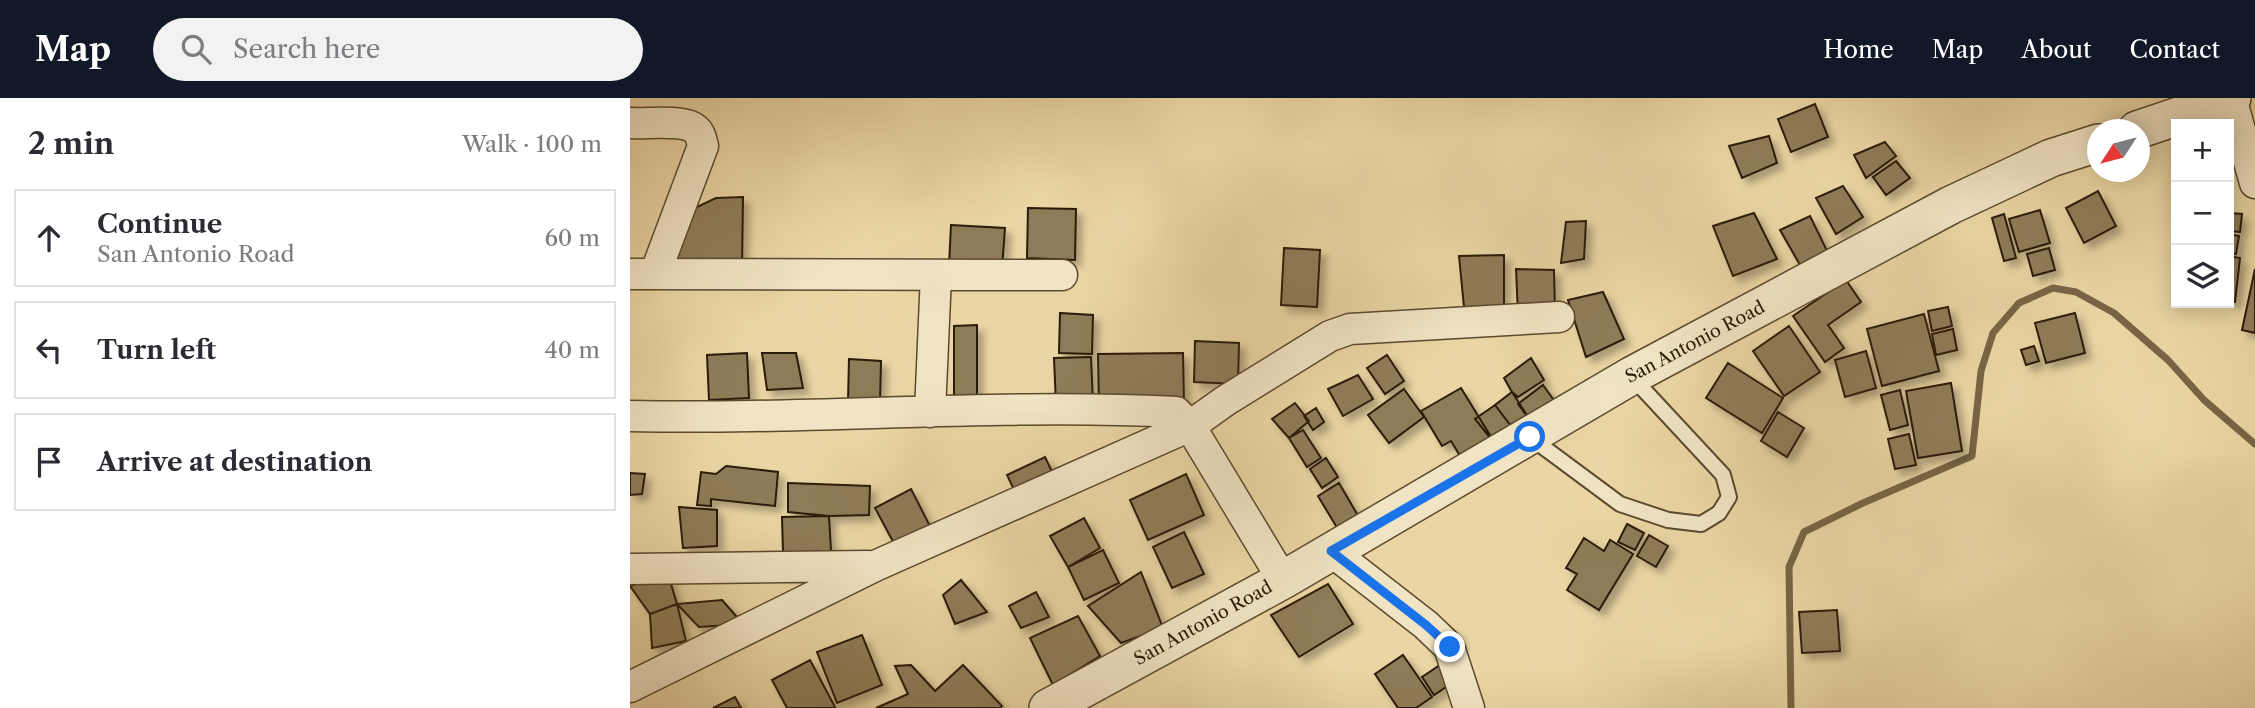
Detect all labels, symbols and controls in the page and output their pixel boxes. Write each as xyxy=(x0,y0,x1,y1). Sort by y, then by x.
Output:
search box xyxy=(153,18,643,81)
text: Map xyxy=(35,29,111,70)
icon: search xyxy=(177,30,215,68)
text: Search here xyxy=(233,33,380,65)
text: Home xyxy=(1823,35,1894,64)
text: Map xyxy=(1932,35,1983,64)
text: About xyxy=(2021,35,2092,64)
text: Contact xyxy=(2130,35,2220,64)
north arrow xyxy=(2087,119,2150,182)
map controls xyxy=(2171,119,2234,308)
button: + xyxy=(2171,119,2234,182)
text: 2 min xyxy=(28,125,114,162)
text: Walk · 100 m xyxy=(462,130,602,158)
button: − xyxy=(2171,182,2234,245)
text: Continue xyxy=(97,208,222,240)
icon: ahead xyxy=(30,219,68,257)
text: 60 m xyxy=(544,224,600,252)
text: San Antonio Road xyxy=(97,240,295,268)
button: layers xyxy=(2171,245,2234,308)
street label: San Antonio Road xyxy=(1622,296,1768,388)
icon: left xyxy=(30,331,68,369)
text: Turn left xyxy=(97,334,216,366)
text: 40 m xyxy=(545,336,600,364)
route start xyxy=(1514,421,1545,452)
icon: arrive xyxy=(30,443,68,481)
text: Arrive at destination xyxy=(97,446,372,478)
street label: San Antonio Road xyxy=(1130,576,1276,670)
route end xyxy=(1434,631,1465,662)

